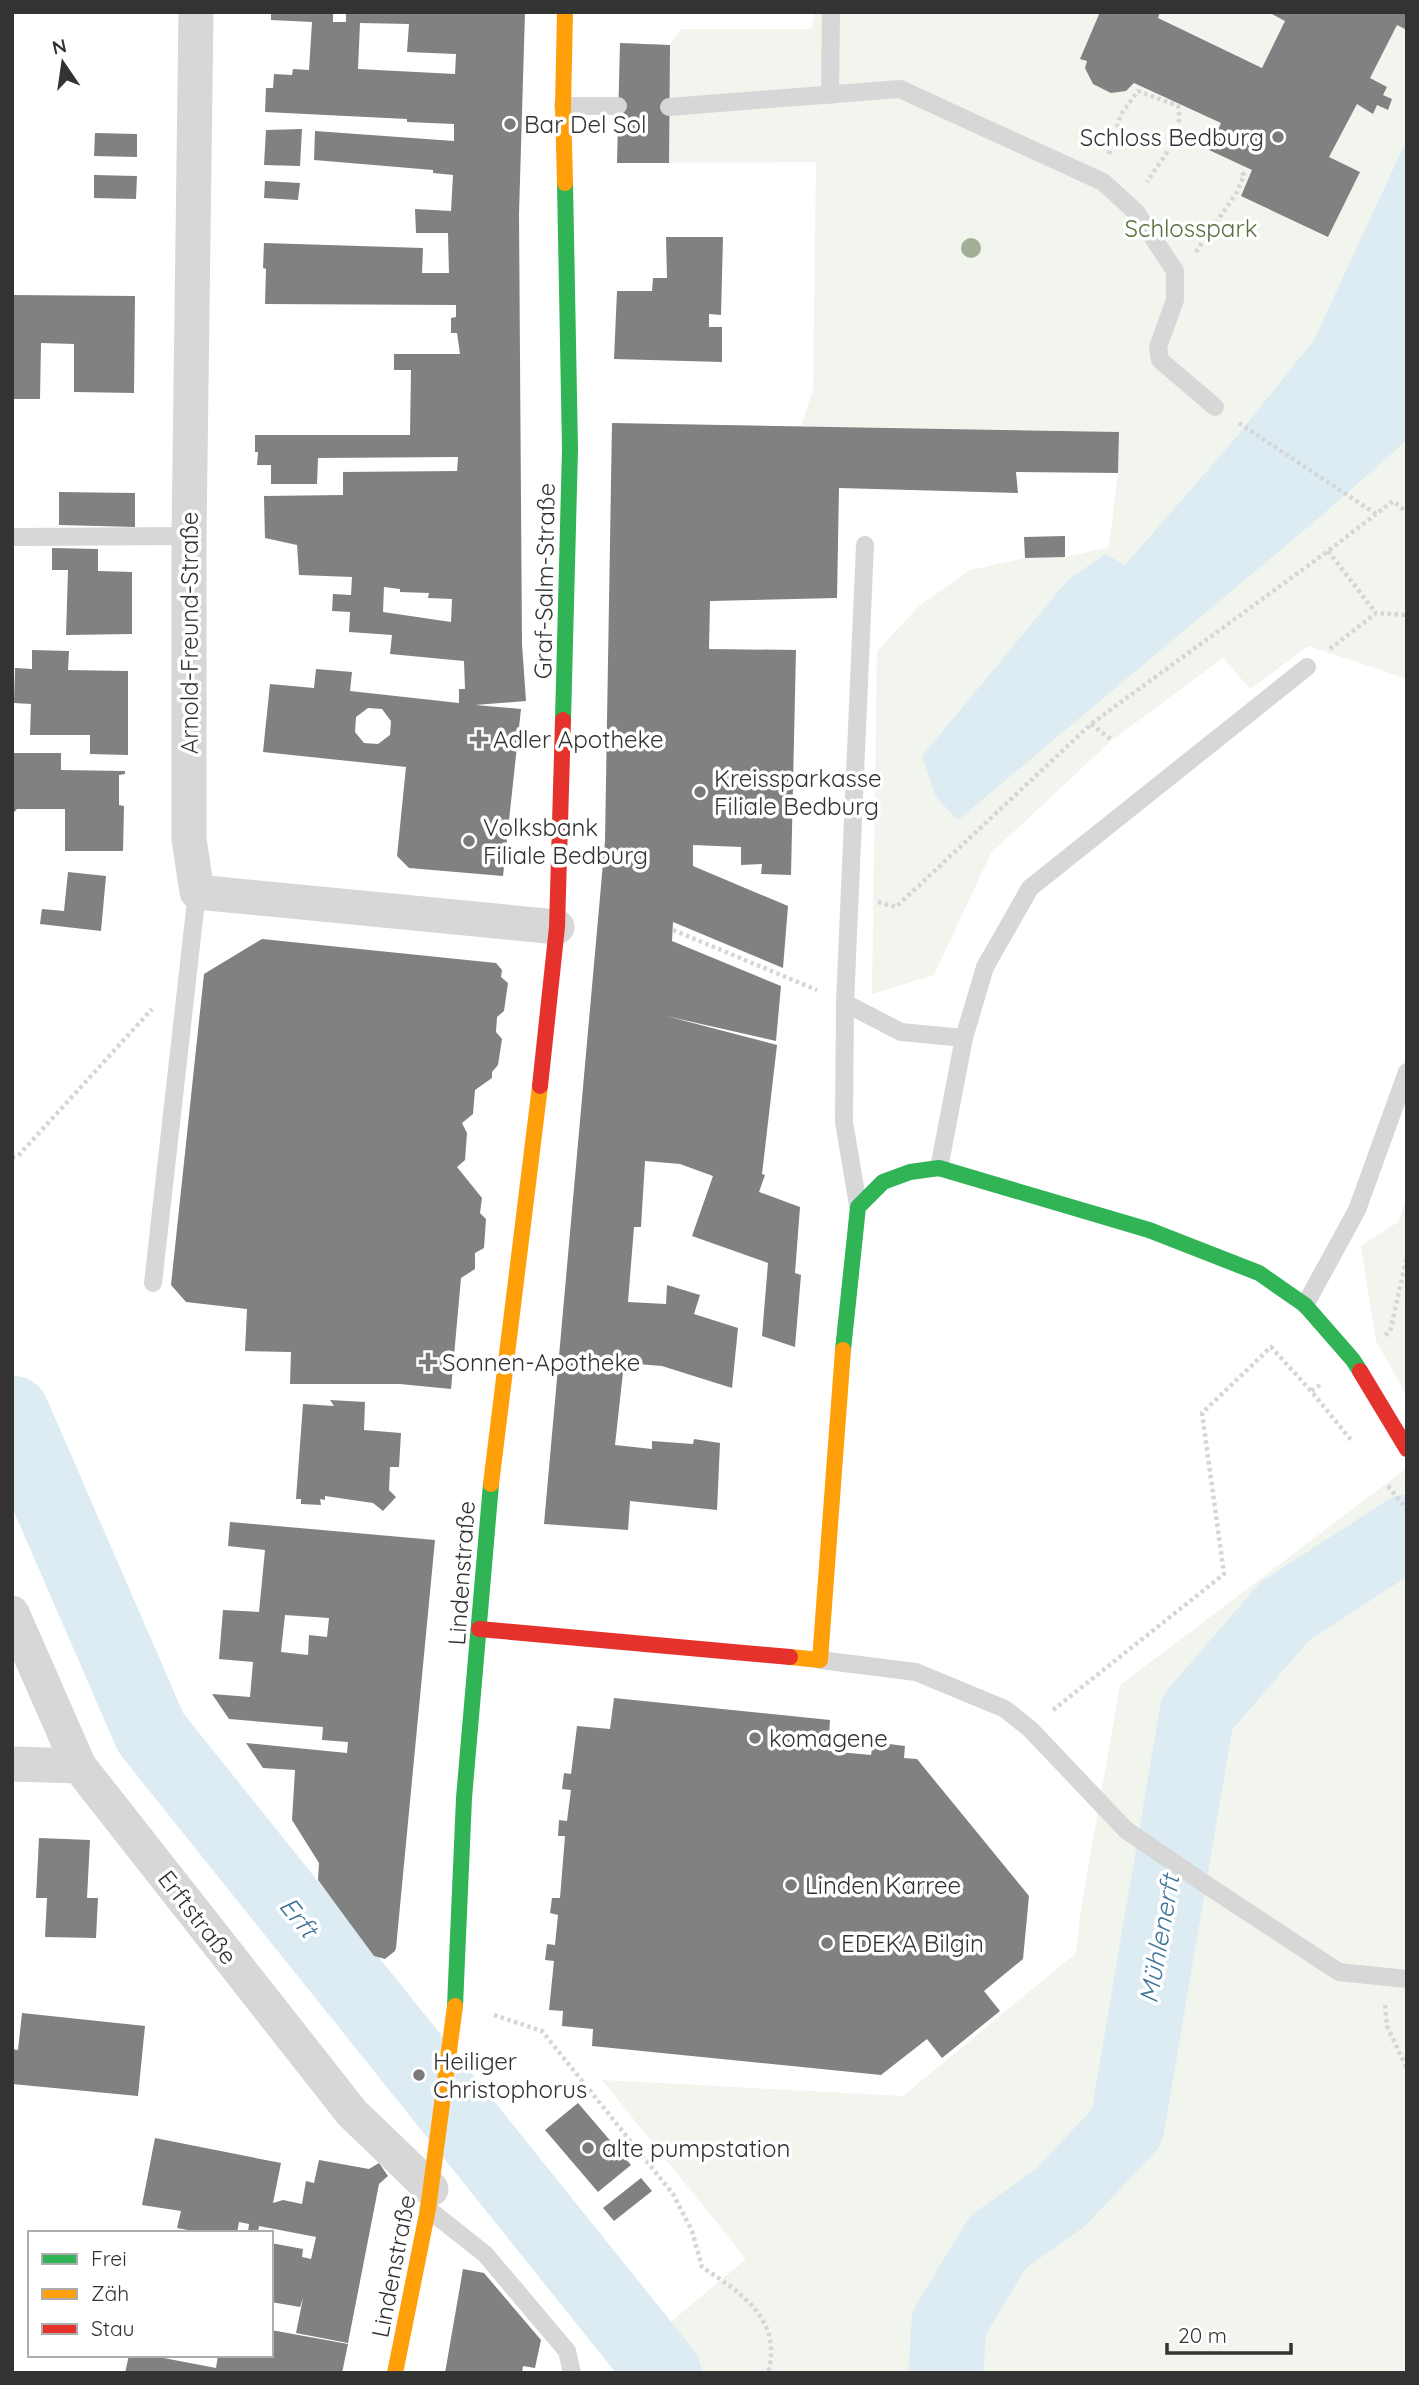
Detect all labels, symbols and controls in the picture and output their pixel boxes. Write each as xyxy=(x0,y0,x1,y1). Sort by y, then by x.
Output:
north arrow xyxy=(28,28,98,98)
text: N xyxy=(50,33,69,60)
place label: Bar Del Sol xyxy=(524,109,647,139)
marker: Bar Del Sol xyxy=(502,116,518,132)
place label: Schloss Bedburg xyxy=(1080,122,1264,152)
marker: Schloss Bedburg xyxy=(1270,129,1286,145)
park label: Schlosspark xyxy=(1124,213,1258,243)
street label: Graf-Salm-Straße xyxy=(527,483,561,679)
street label: Arnold-Freund-Straße xyxy=(174,512,204,754)
place label: Adler Apotheke xyxy=(493,724,663,754)
marker: Adler Apotheke xyxy=(471,731,487,747)
place label: Kreissparkasse Filiale Bedburg xyxy=(714,763,882,821)
marker: Kreissparkasse Filiale Bedburg xyxy=(692,784,708,800)
place label: Volksbank Filiale Bedburg xyxy=(483,812,648,870)
marker: Volksbank Filiale Bedburg xyxy=(461,833,477,849)
place label: Sonnen-Apotheke xyxy=(442,1347,640,1377)
marker: Sonnen-Apotheke xyxy=(420,1354,436,1370)
street label: Lindenstraße xyxy=(441,1500,481,1646)
place label: komagene xyxy=(769,1723,888,1753)
marker: komagene xyxy=(747,1730,763,1746)
street label: Erftstraße xyxy=(152,1864,244,1970)
water label: Mühlenerft xyxy=(1132,1869,1187,2006)
place label: Linden Karree xyxy=(805,1870,961,1900)
marker: Linden Karree xyxy=(783,1877,799,1893)
water label: Erft xyxy=(273,1890,327,1947)
place label: EDEKA Bilgin xyxy=(841,1928,984,1958)
marker: EDEKA Bilgin xyxy=(819,1935,835,1951)
place label: Heiliger Christophorus xyxy=(433,2046,587,2104)
marker: Heiliger Christophorus xyxy=(411,2067,427,2083)
place label: alte pumpstation xyxy=(602,2133,790,2163)
marker: alte pumpstation xyxy=(580,2140,596,2156)
street label: Lindenstraße xyxy=(364,2192,422,2340)
legend xyxy=(28,2231,273,2357)
text: Frei xyxy=(91,2245,127,2271)
text: Zäh xyxy=(91,2280,129,2306)
scale bar xyxy=(1167,2312,1291,2356)
text: Stau xyxy=(91,2315,134,2341)
text: 20 m xyxy=(1178,2322,1227,2348)

